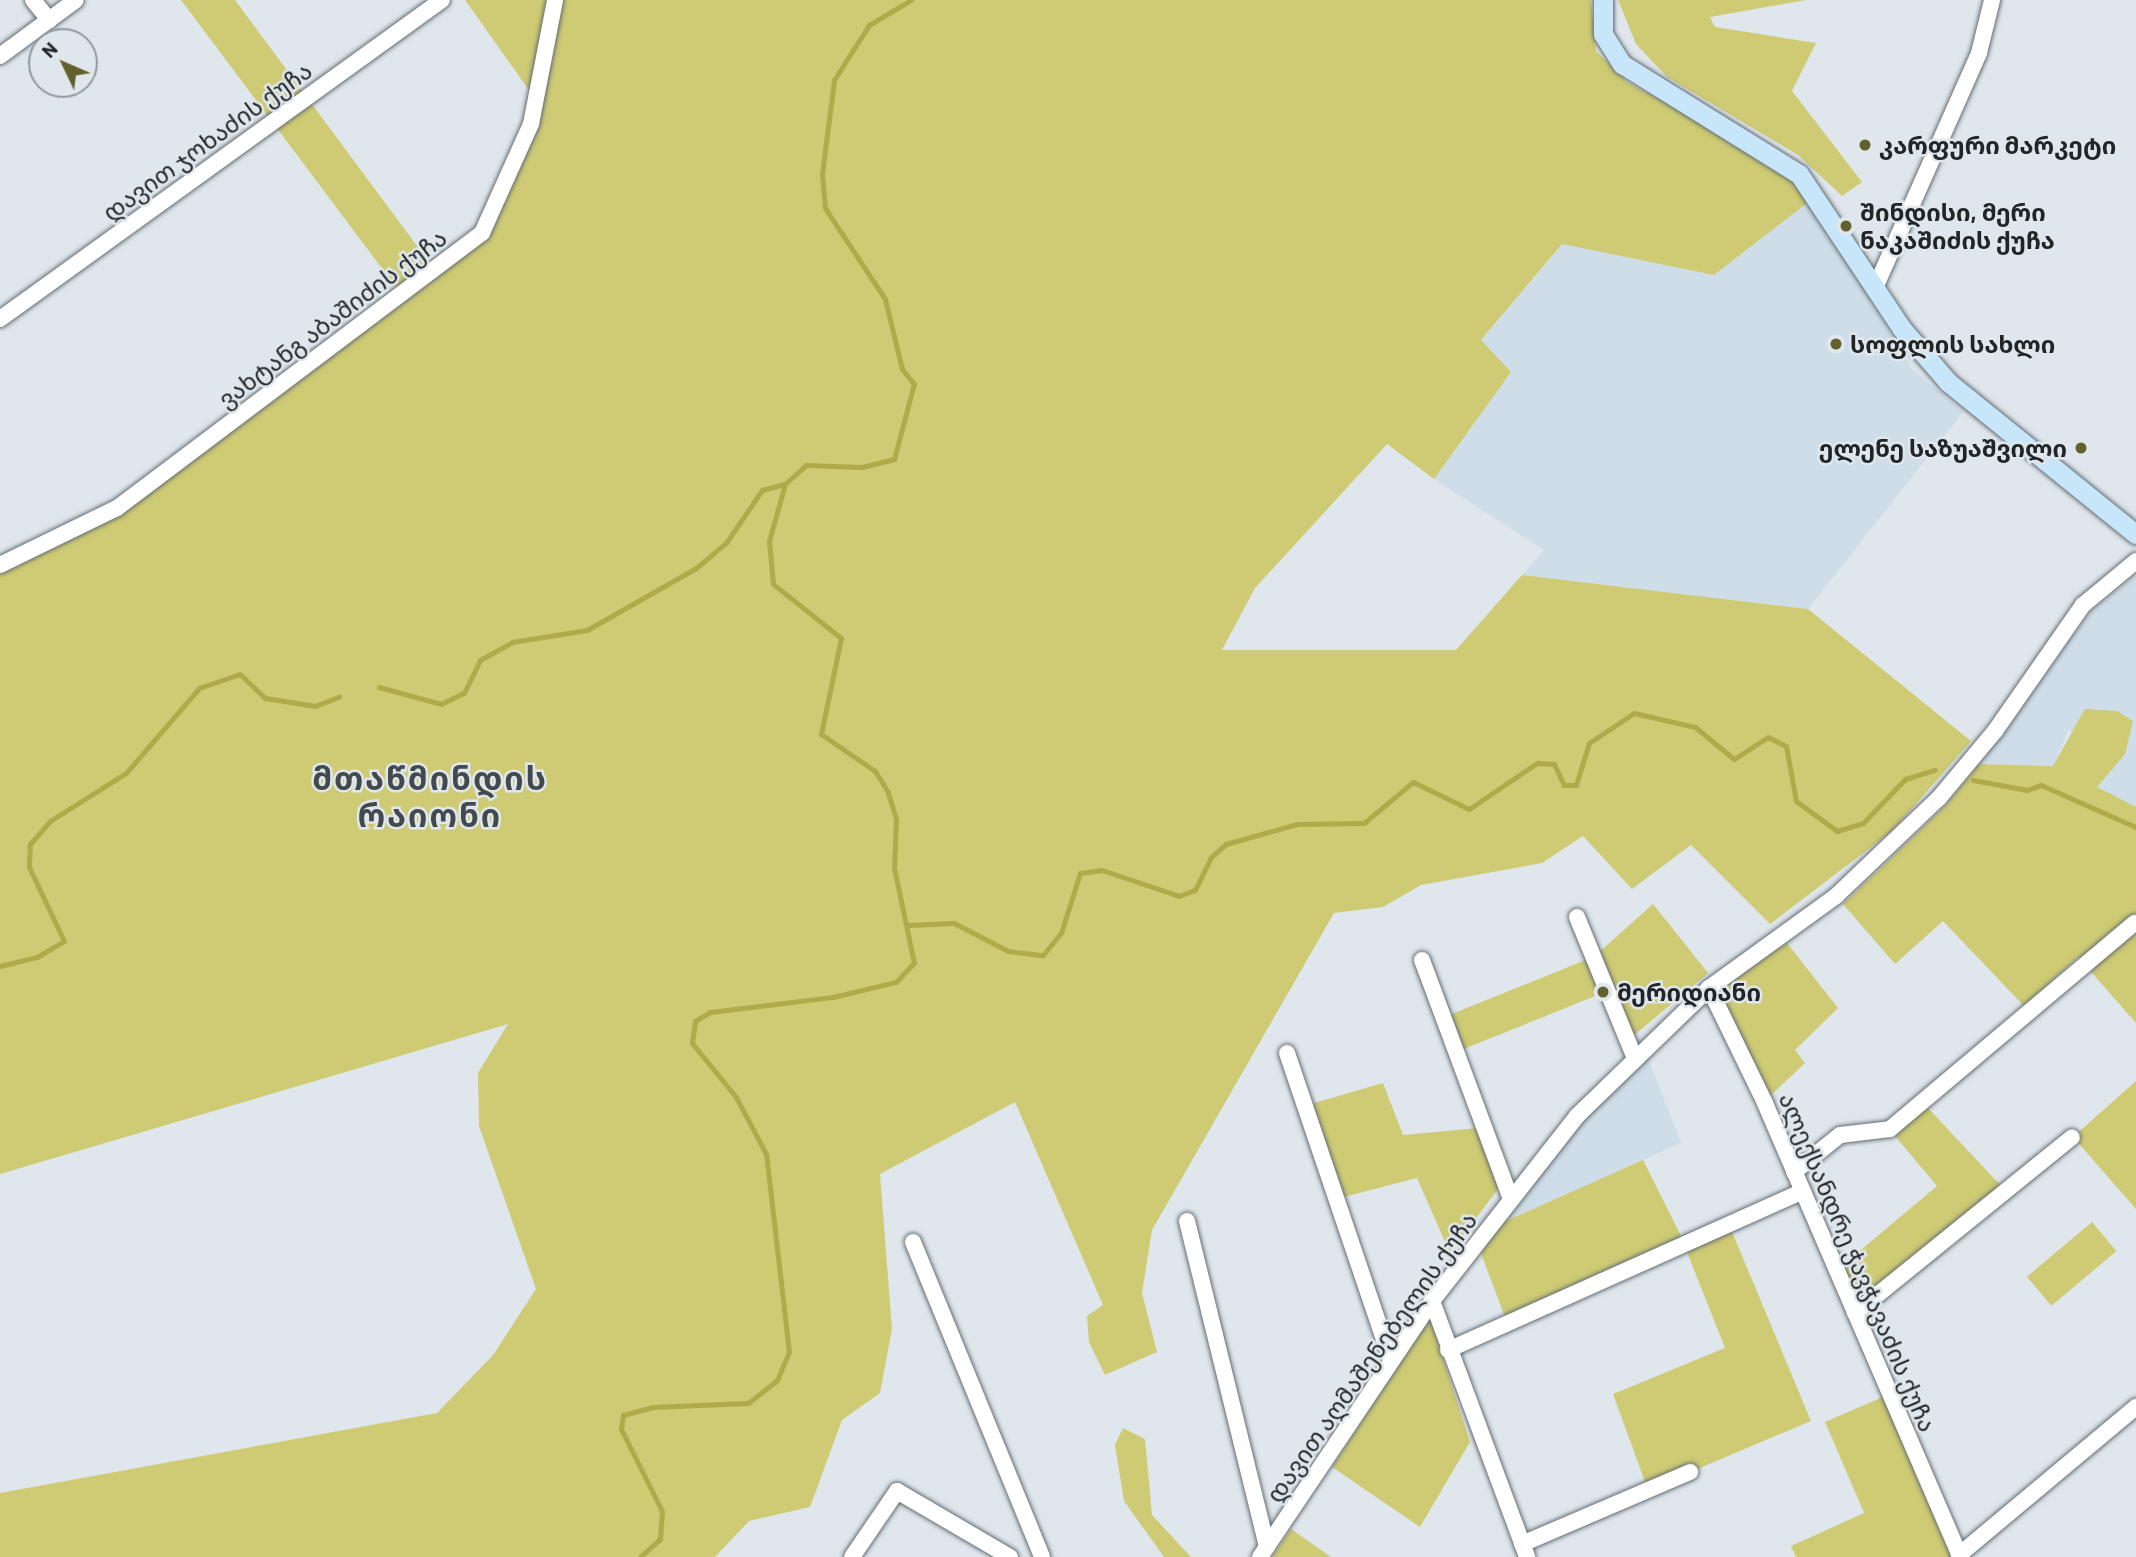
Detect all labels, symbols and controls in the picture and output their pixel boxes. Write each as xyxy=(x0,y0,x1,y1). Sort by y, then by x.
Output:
north arrow xyxy=(28,28,98,98)
text: N xyxy=(36,37,62,62)
street label: დავით ჯოხაძის ქუჩა xyxy=(97,55,317,227)
place label: კარფური მარკეტი xyxy=(1879,131,2116,159)
marker: კარფური მარკეტი xyxy=(1857,137,1873,153)
place label: შინდისი, მერი ნაკაშიძის ქუჩა xyxy=(1860,198,2055,254)
marker: შინდისი, მერი ნაკაშიძის ქუჩა xyxy=(1838,218,1854,234)
street label: ვახტანგ აბაშიძის ქუჩა xyxy=(212,223,452,413)
place label: სოფლის სახლი xyxy=(1850,330,2055,358)
marker: სოფლის სახლი xyxy=(1828,336,1844,352)
place label: ელენე საზუაშვილი xyxy=(1819,434,2067,462)
marker: ელენე საზუაშვილი xyxy=(2073,440,2089,456)
district label: მთაწმინდის რაიონი xyxy=(313,759,547,834)
place label: მერიდიანი xyxy=(1617,978,1761,1006)
marker: მერიდიანი xyxy=(1595,984,1611,1000)
street label: ალექსანდრე ჭავჭავაძის ქუჩა xyxy=(1773,1088,1943,1436)
street label: დავით აღმაშენებელის ქუჩა xyxy=(1260,1206,1482,1508)

